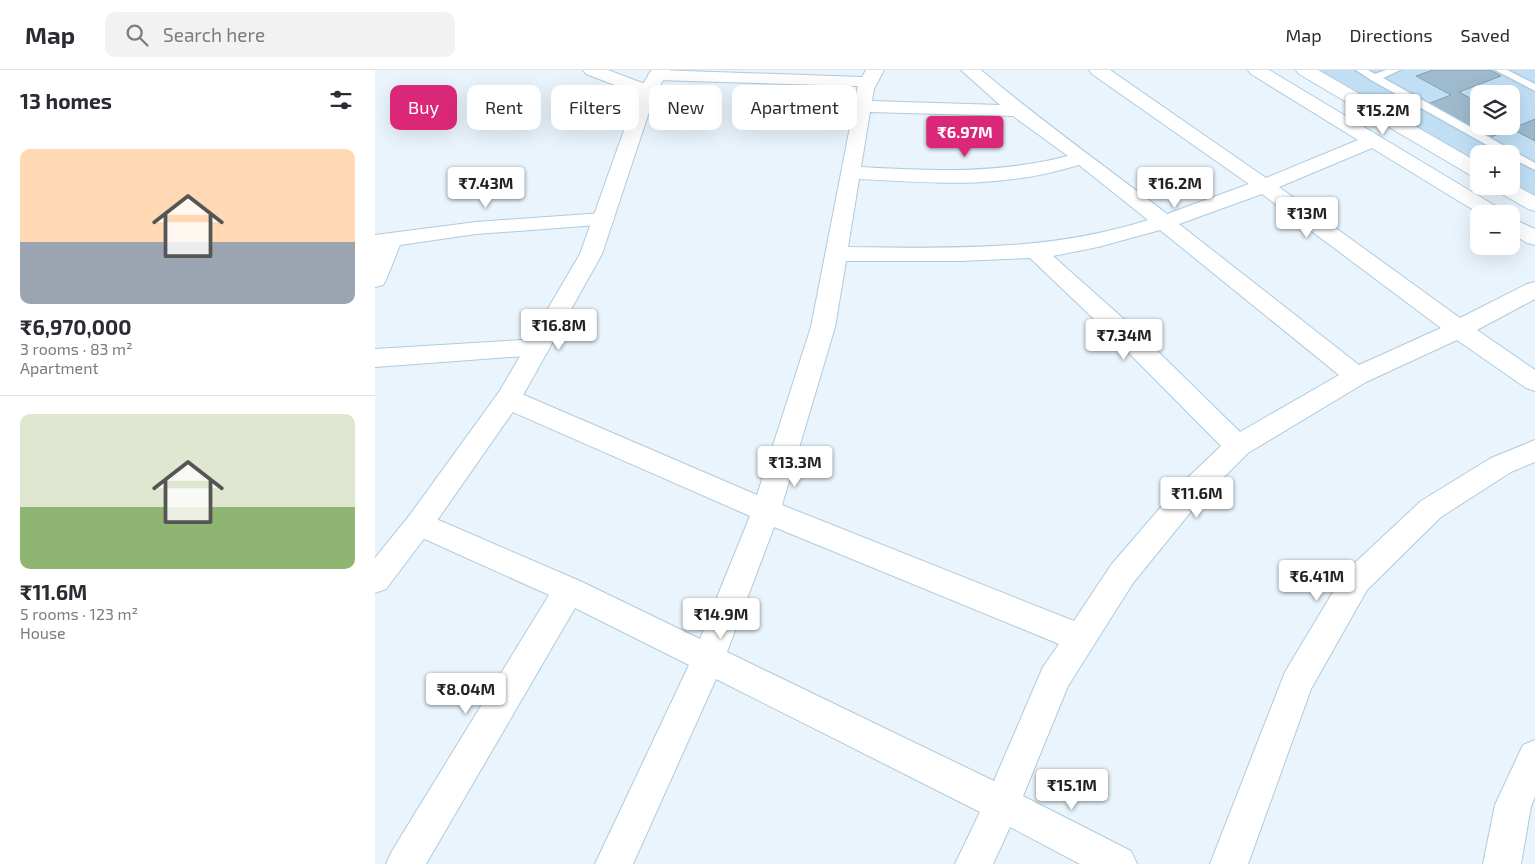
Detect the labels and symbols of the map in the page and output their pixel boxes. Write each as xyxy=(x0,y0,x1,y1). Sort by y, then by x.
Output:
pin: ₹15.2M xyxy=(1342,93,1424,136)
pin: ₹6.97M xyxy=(924,116,1006,158)
pin: ₹7.43M xyxy=(445,166,527,209)
pin: ₹16.2M xyxy=(1134,166,1216,209)
pin: ₹13M xyxy=(1277,196,1337,239)
pin: ₹16.8M xyxy=(518,308,600,351)
pin: ₹7.34M xyxy=(1083,318,1165,361)
pin: ₹13.3M xyxy=(754,446,836,488)
pin: ₹11.6M xyxy=(1156,476,1238,519)
pin: ₹6.41M xyxy=(1276,560,1358,602)
pin: ₹14.9M xyxy=(680,598,762,640)
pin: ₹8.04M xyxy=(425,672,507,715)
pin: ₹15.1M xyxy=(1031,768,1113,811)

